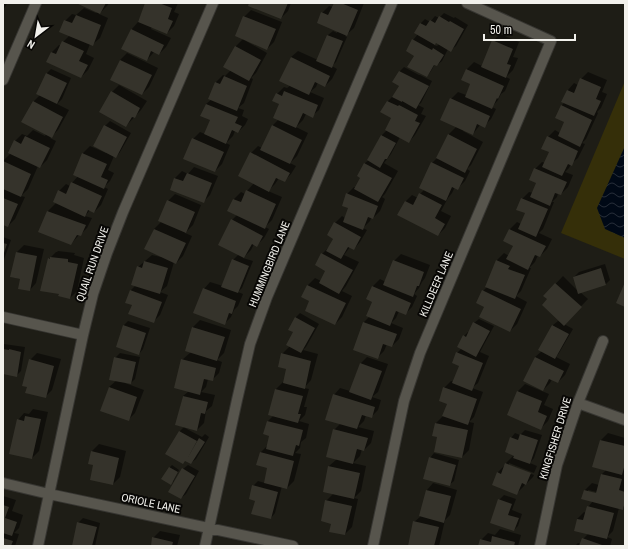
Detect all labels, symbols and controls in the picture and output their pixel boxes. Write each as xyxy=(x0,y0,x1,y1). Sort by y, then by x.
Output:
north arrow xyxy=(16,16,56,56)
scale bar xyxy=(484,16,575,42)
text: 50 m xyxy=(490,22,512,38)
text: N xyxy=(24,37,37,52)
street label: HUMMINGBIRD LANE xyxy=(245,219,293,309)
street label: QUAIL RUN DRIVE xyxy=(73,224,111,304)
street label: KILLDEER LANE xyxy=(416,249,456,319)
street label: KINGFISHER DRIVE xyxy=(536,395,574,481)
street label: ORIOLE LANE xyxy=(120,490,182,516)

